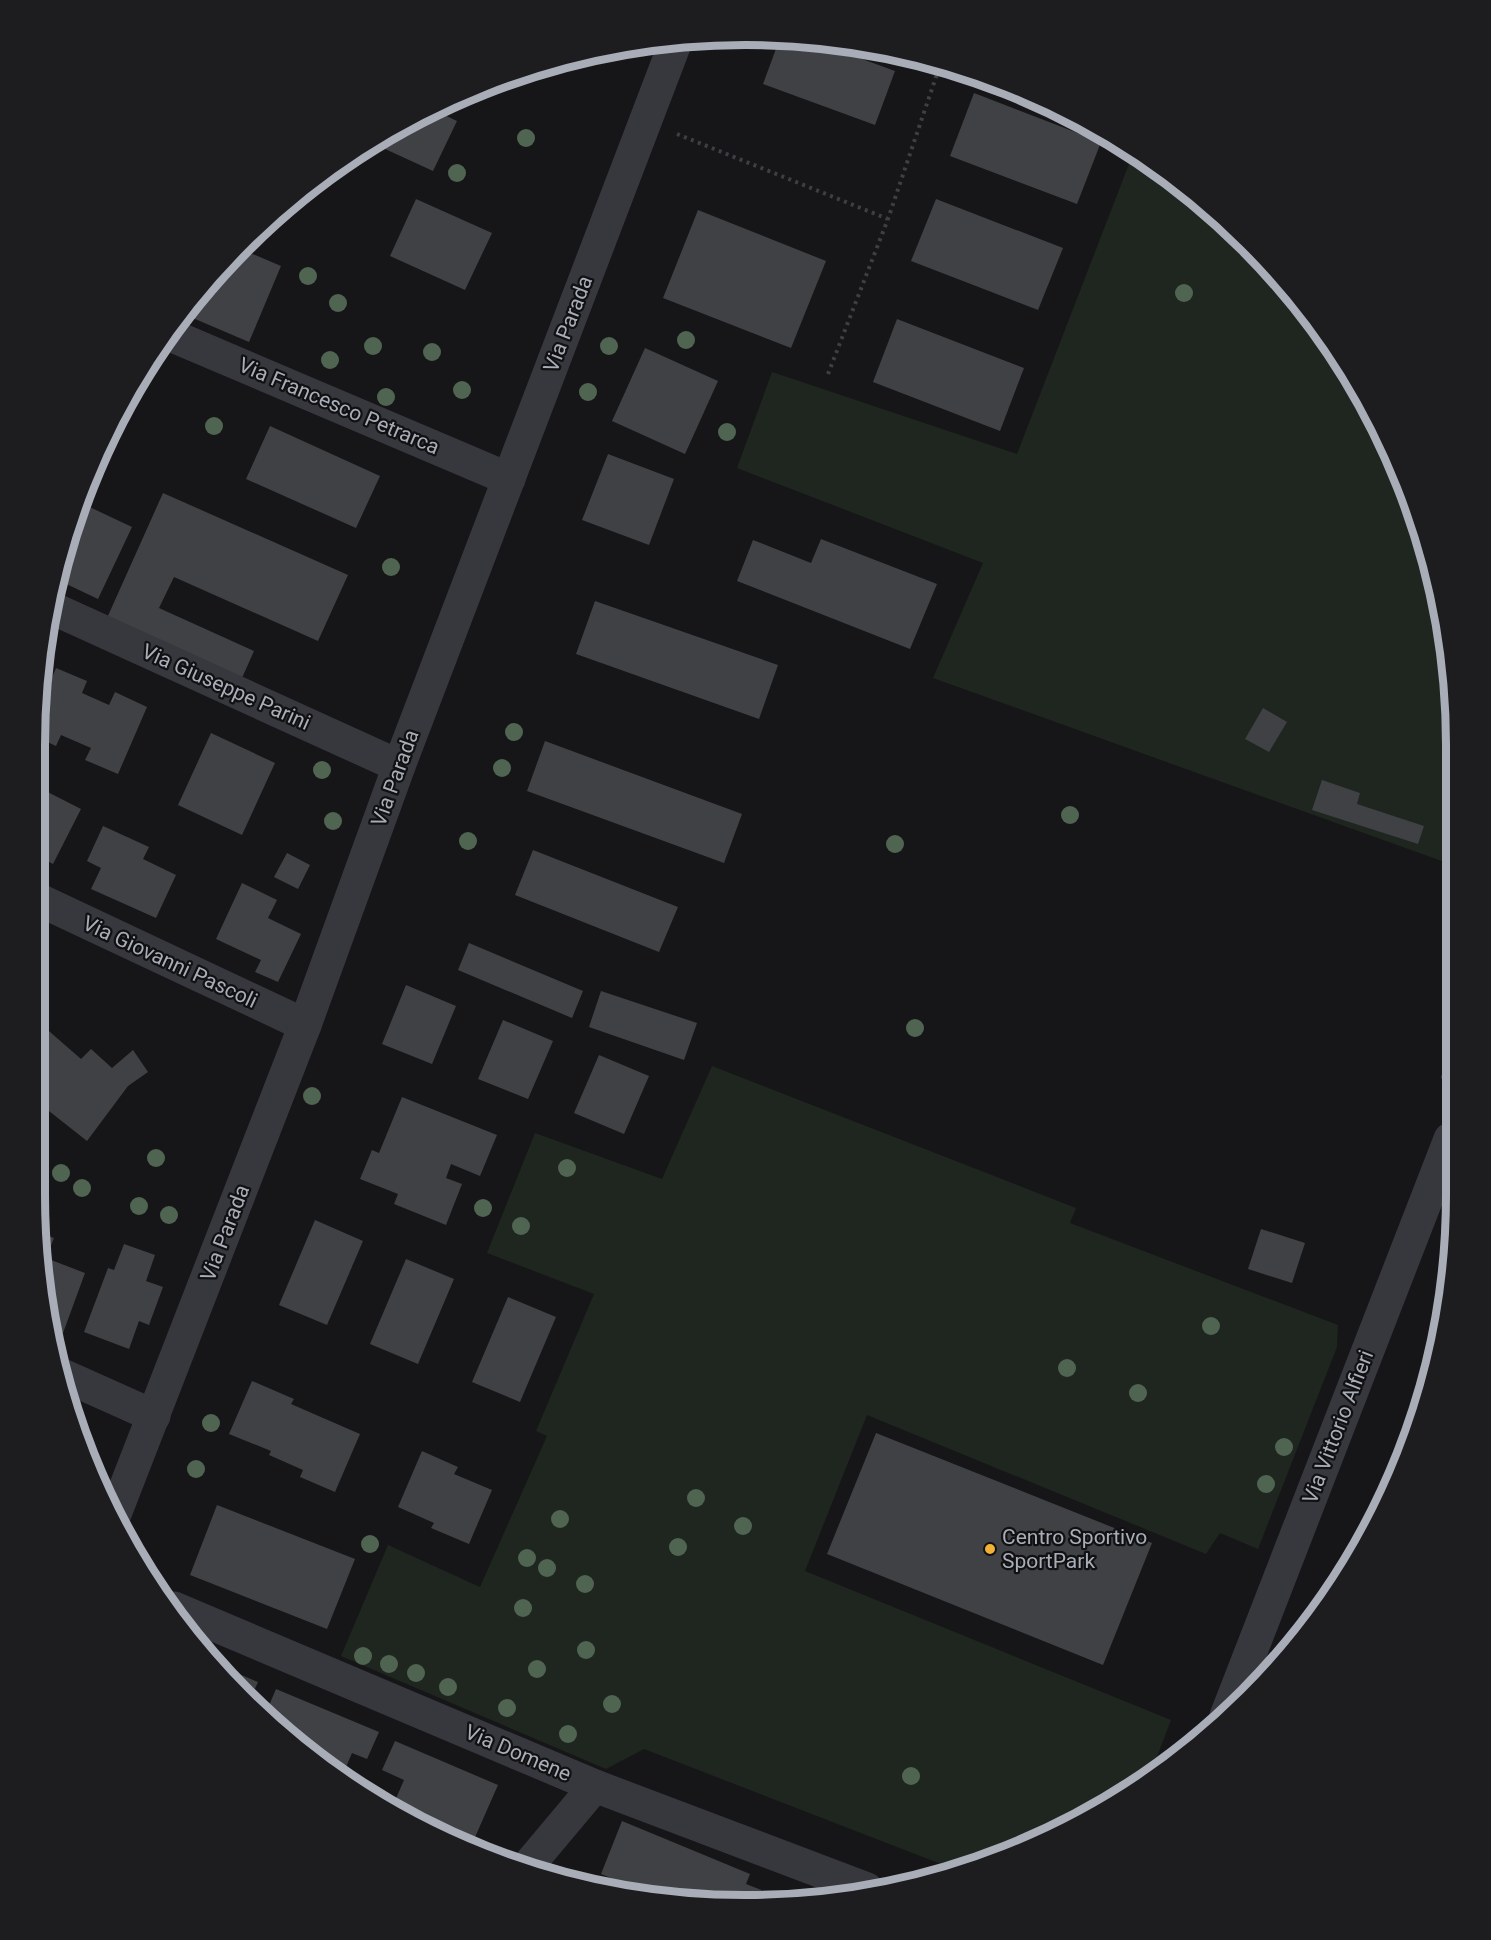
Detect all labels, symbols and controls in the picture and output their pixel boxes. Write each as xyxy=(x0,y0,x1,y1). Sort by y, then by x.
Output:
street label: Via Parada xyxy=(539,273,597,375)
street label: Via Francesco Petrarca xyxy=(235,353,443,459)
street label: Via Giuseppe Parini xyxy=(138,639,314,735)
street label: Via Parada xyxy=(366,726,424,830)
street label: Via Giovanni Pascoli xyxy=(79,911,261,1013)
street label: Via Parada xyxy=(196,1182,254,1284)
street label: Via Vittorio Alfieri xyxy=(1298,1347,1378,1507)
place label: Centro Sportivo SportPark xyxy=(1002,1525,1147,1573)
marker: Centro Sportivo SportPark xyxy=(983,1542,997,1556)
street label: Via Domene xyxy=(461,1720,575,1786)

